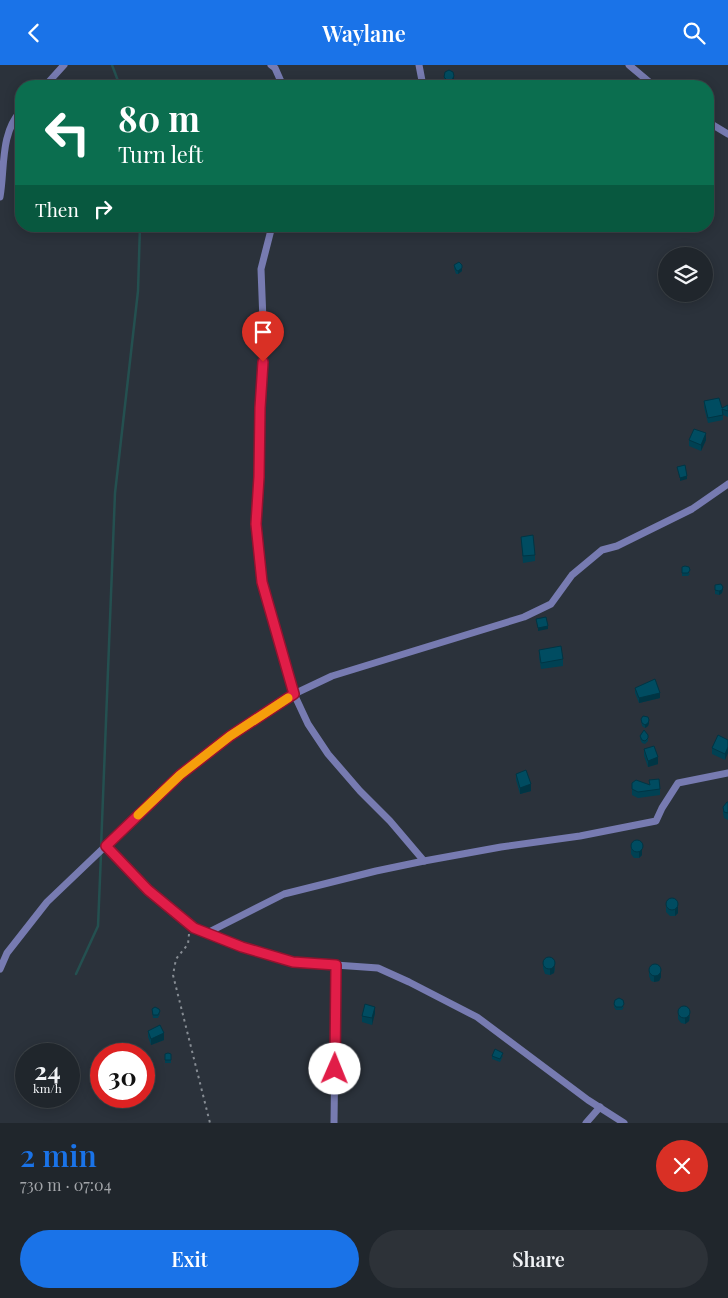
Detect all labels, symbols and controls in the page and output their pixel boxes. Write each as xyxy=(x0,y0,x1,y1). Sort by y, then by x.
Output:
text: Waylane xyxy=(322,18,406,48)
icon: back xyxy=(20,19,48,47)
icon: search xyxy=(680,19,708,47)
text: 80 m xyxy=(118,94,200,141)
icon: left xyxy=(35,100,100,165)
text: Turn left xyxy=(118,139,203,169)
icon: right xyxy=(89,195,117,223)
text: Then xyxy=(35,196,79,222)
map controls xyxy=(658,247,713,302)
button: layers xyxy=(658,247,713,302)
pin xyxy=(242,311,284,362)
icon: arrive xyxy=(249,318,277,346)
position arrow xyxy=(308,1042,360,1094)
speed limit sign: 30 xyxy=(90,1043,155,1108)
text: 24 xyxy=(34,1053,61,1086)
text: km/h xyxy=(33,1080,62,1096)
text: 2 min xyxy=(20,1135,97,1175)
button: close xyxy=(656,1140,708,1192)
text: 730 m · 07:04 xyxy=(20,1174,112,1195)
button: Exit xyxy=(20,1230,359,1288)
button: Share xyxy=(369,1230,708,1288)

